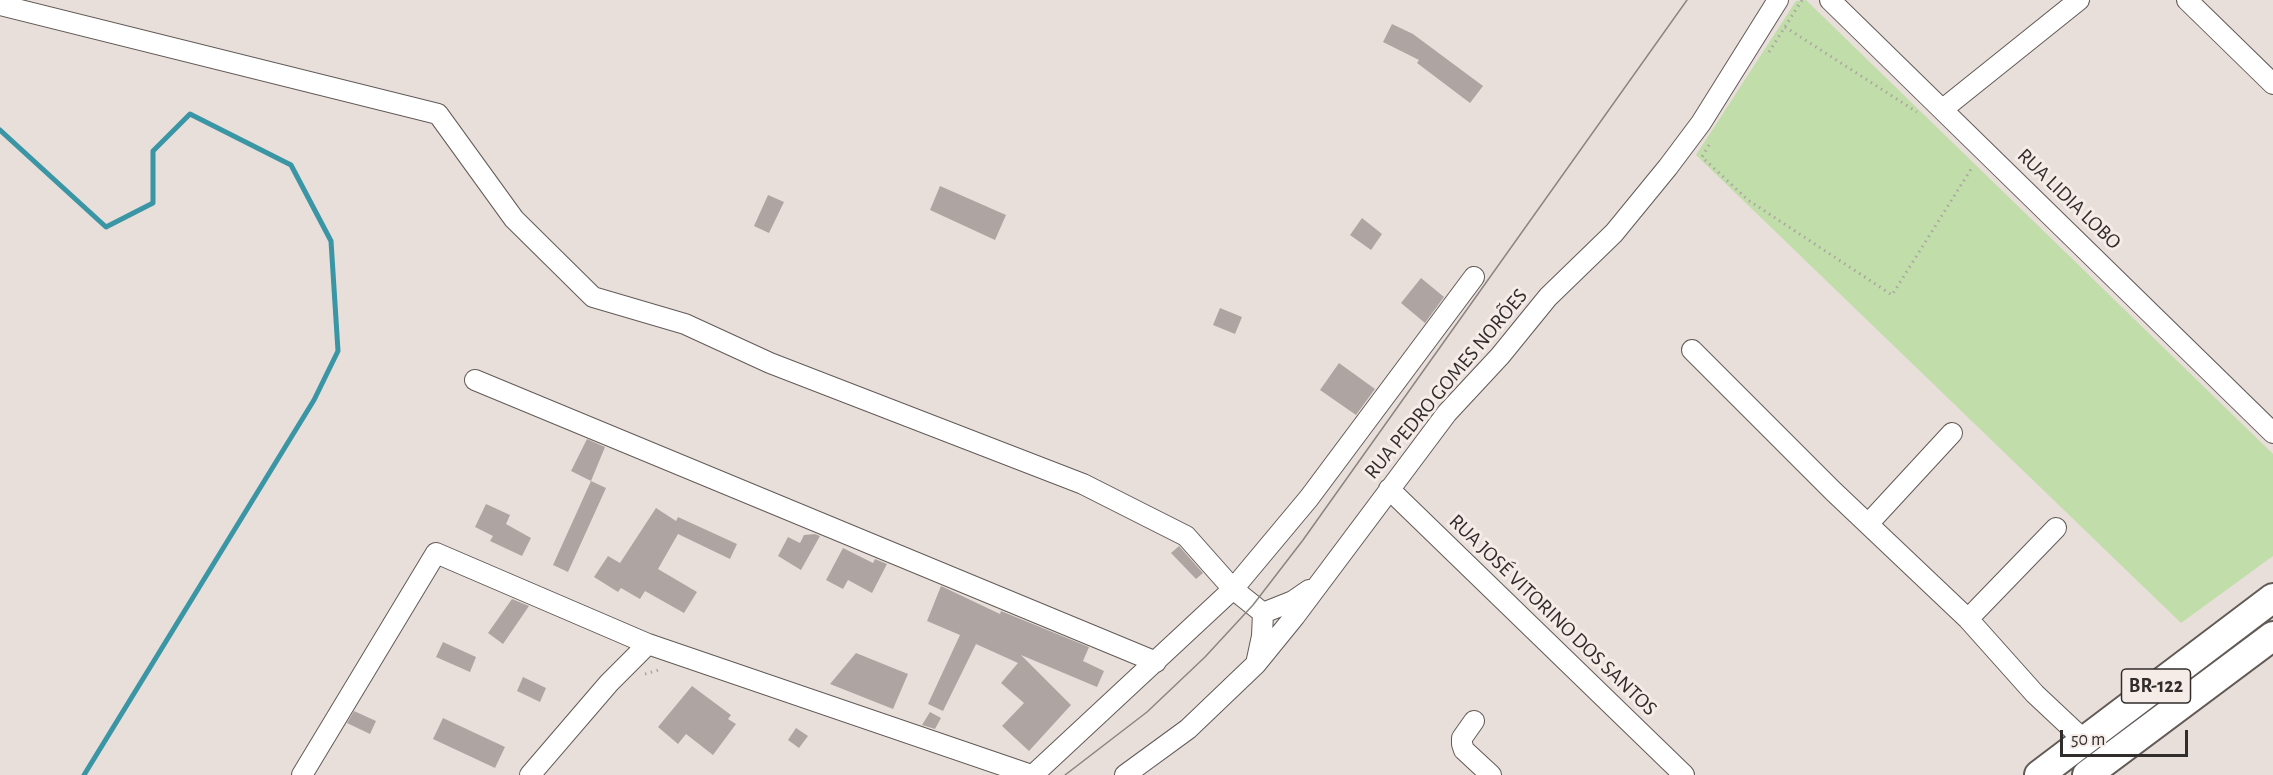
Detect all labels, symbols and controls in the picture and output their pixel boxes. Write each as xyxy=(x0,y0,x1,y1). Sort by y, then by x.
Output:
street label: RUA LIDIA LOBO xyxy=(2012,143,2126,255)
street label: RUA PEDRO GOMES NORÕES xyxy=(1359,284,1533,484)
street label: RUA JOSÉ VITORINO DOS SANTOS xyxy=(1444,509,1662,721)
road number: BR-122 xyxy=(2122,669,2190,703)
scale bar xyxy=(2063,718,2190,756)
text: 50 m xyxy=(2071,731,2105,749)

